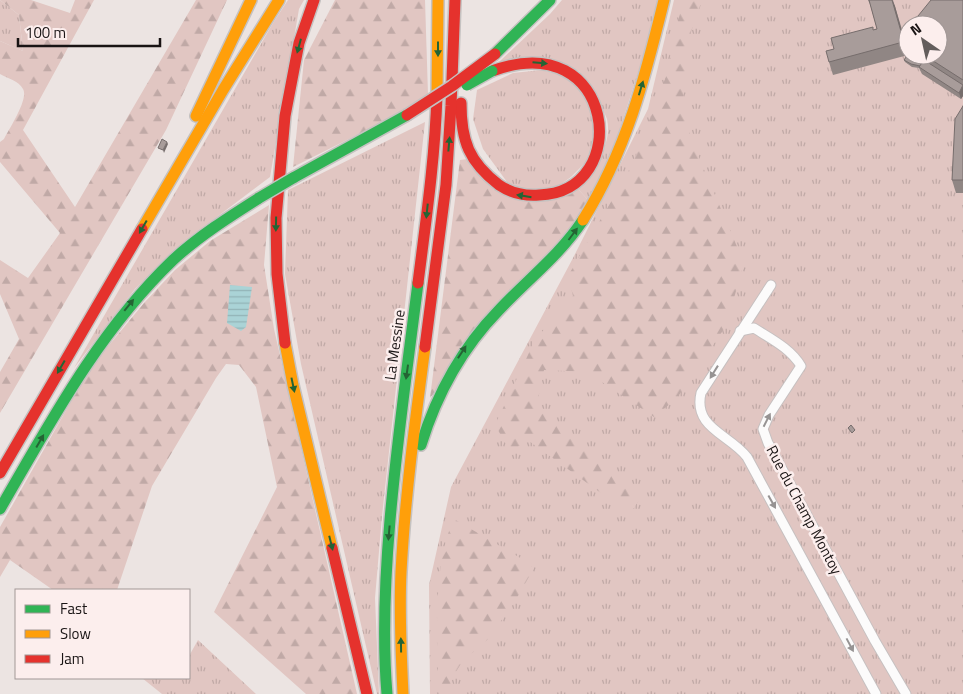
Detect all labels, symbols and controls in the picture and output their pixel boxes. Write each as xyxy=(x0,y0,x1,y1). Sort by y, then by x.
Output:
scale bar xyxy=(18,15,160,47)
north arrow xyxy=(898,15,948,65)
text: N xyxy=(906,17,925,40)
text: 100 m xyxy=(25,21,66,44)
one-way arrow xyxy=(294,39,302,54)
one-way arrow xyxy=(434,41,442,57)
one-way arrow xyxy=(532,59,548,67)
one-way arrow xyxy=(638,80,646,95)
one-way arrow xyxy=(445,136,453,152)
one-way arrow xyxy=(516,191,532,199)
one-way arrow xyxy=(423,203,431,219)
one-way arrow xyxy=(271,217,279,233)
one-way arrow xyxy=(139,220,148,233)
one-way arrow xyxy=(568,227,578,241)
one-way arrow xyxy=(124,299,135,312)
street label: La Messine xyxy=(378,308,411,382)
one-way arrow xyxy=(457,346,467,359)
one-way arrow xyxy=(57,361,66,374)
one-way arrow xyxy=(402,364,410,380)
one-way arrow xyxy=(709,366,719,379)
one-way arrow xyxy=(289,378,297,393)
one-way arrow xyxy=(763,413,771,427)
one-way arrow xyxy=(36,434,45,447)
street label: Rue du Champ Montoy xyxy=(761,441,848,578)
one-way arrow xyxy=(768,496,777,509)
one-way arrow xyxy=(385,526,393,542)
one-way arrow xyxy=(327,536,335,551)
legend xyxy=(15,589,190,679)
text: Fast xyxy=(60,597,88,620)
text: Slow xyxy=(60,622,91,645)
one-way arrow xyxy=(397,637,405,653)
one-way arrow xyxy=(846,638,854,652)
text: Jam xyxy=(60,647,84,670)

